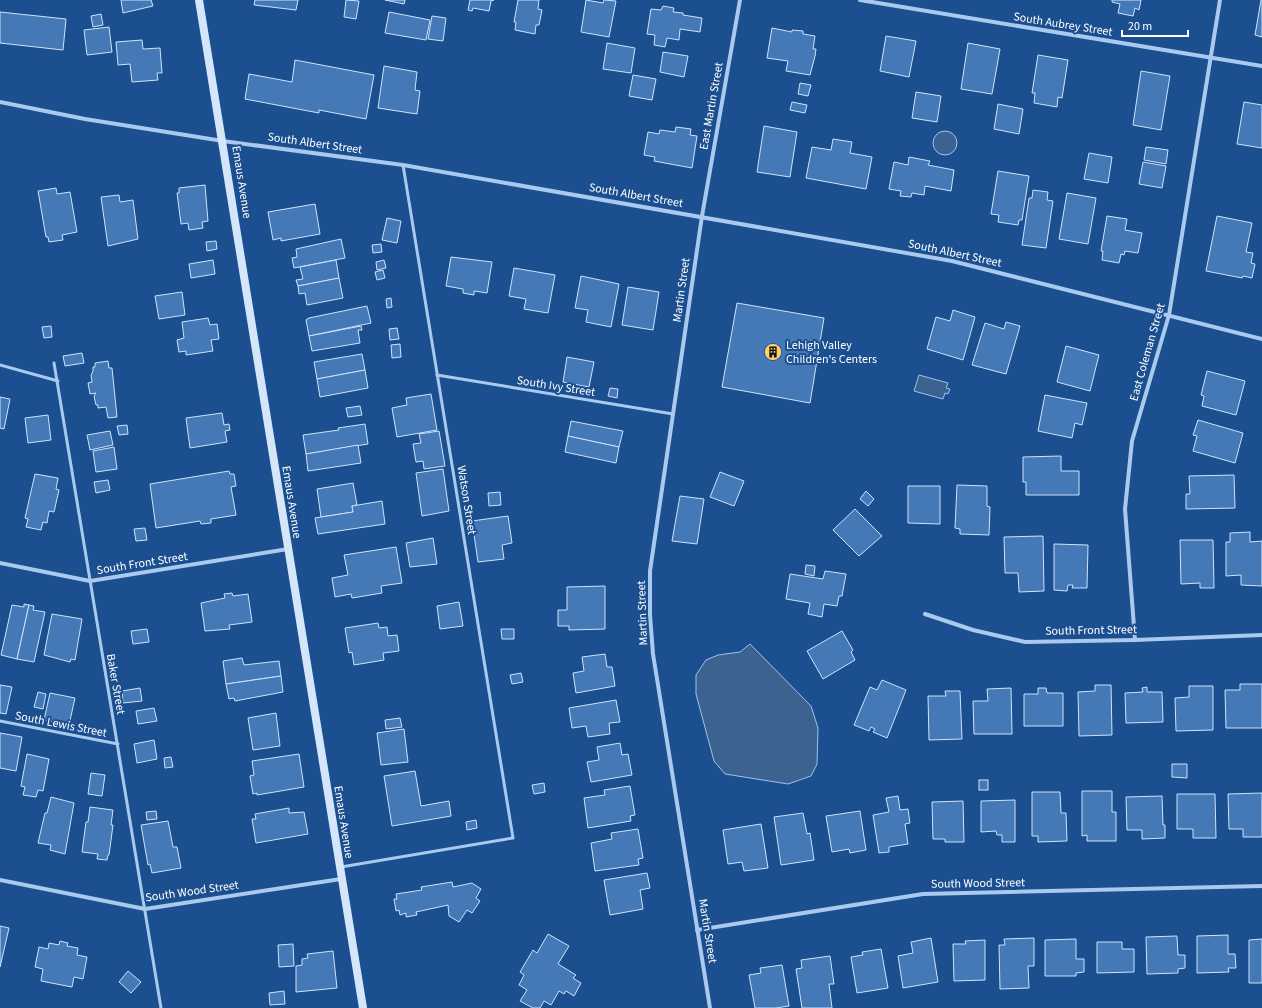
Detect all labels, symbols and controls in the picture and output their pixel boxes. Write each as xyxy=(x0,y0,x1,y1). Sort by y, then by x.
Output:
street label: South Aubrey Street xyxy=(1012,8,1114,41)
scale bar xyxy=(1122,12,1188,38)
text: 20 m xyxy=(1128,18,1152,35)
street label: East Martin Street xyxy=(695,61,728,151)
street label: South Albert Street xyxy=(267,128,363,159)
street label: Emaus Avenue xyxy=(227,145,256,220)
street label: South Albert Street xyxy=(588,179,684,212)
street label: South Albert Street xyxy=(907,235,1003,272)
street label: Martin Street xyxy=(669,257,694,323)
street label: East Coleman Street xyxy=(1125,301,1170,403)
place label: Lehigh Valley Children's Centers xyxy=(786,337,877,368)
building icon: Lehigh Valley Children's Centers xyxy=(763,342,783,362)
street label: South Ivy Street xyxy=(515,372,596,401)
street label: Watson Street xyxy=(453,464,480,536)
street label: Emaus Avenue xyxy=(277,465,306,540)
street label: South Front Street xyxy=(95,548,189,579)
street label: Martin Street xyxy=(633,580,652,646)
street label: South Front Street xyxy=(1045,621,1137,640)
street label: Baker Street xyxy=(102,652,129,716)
street label: South Lewis Street xyxy=(14,707,108,742)
street label: Emaus Avenue xyxy=(329,785,358,860)
street label: South Wood Street xyxy=(931,874,1025,893)
street label: South Wood Street xyxy=(144,877,240,906)
street label: Martin Street xyxy=(694,898,721,965)

